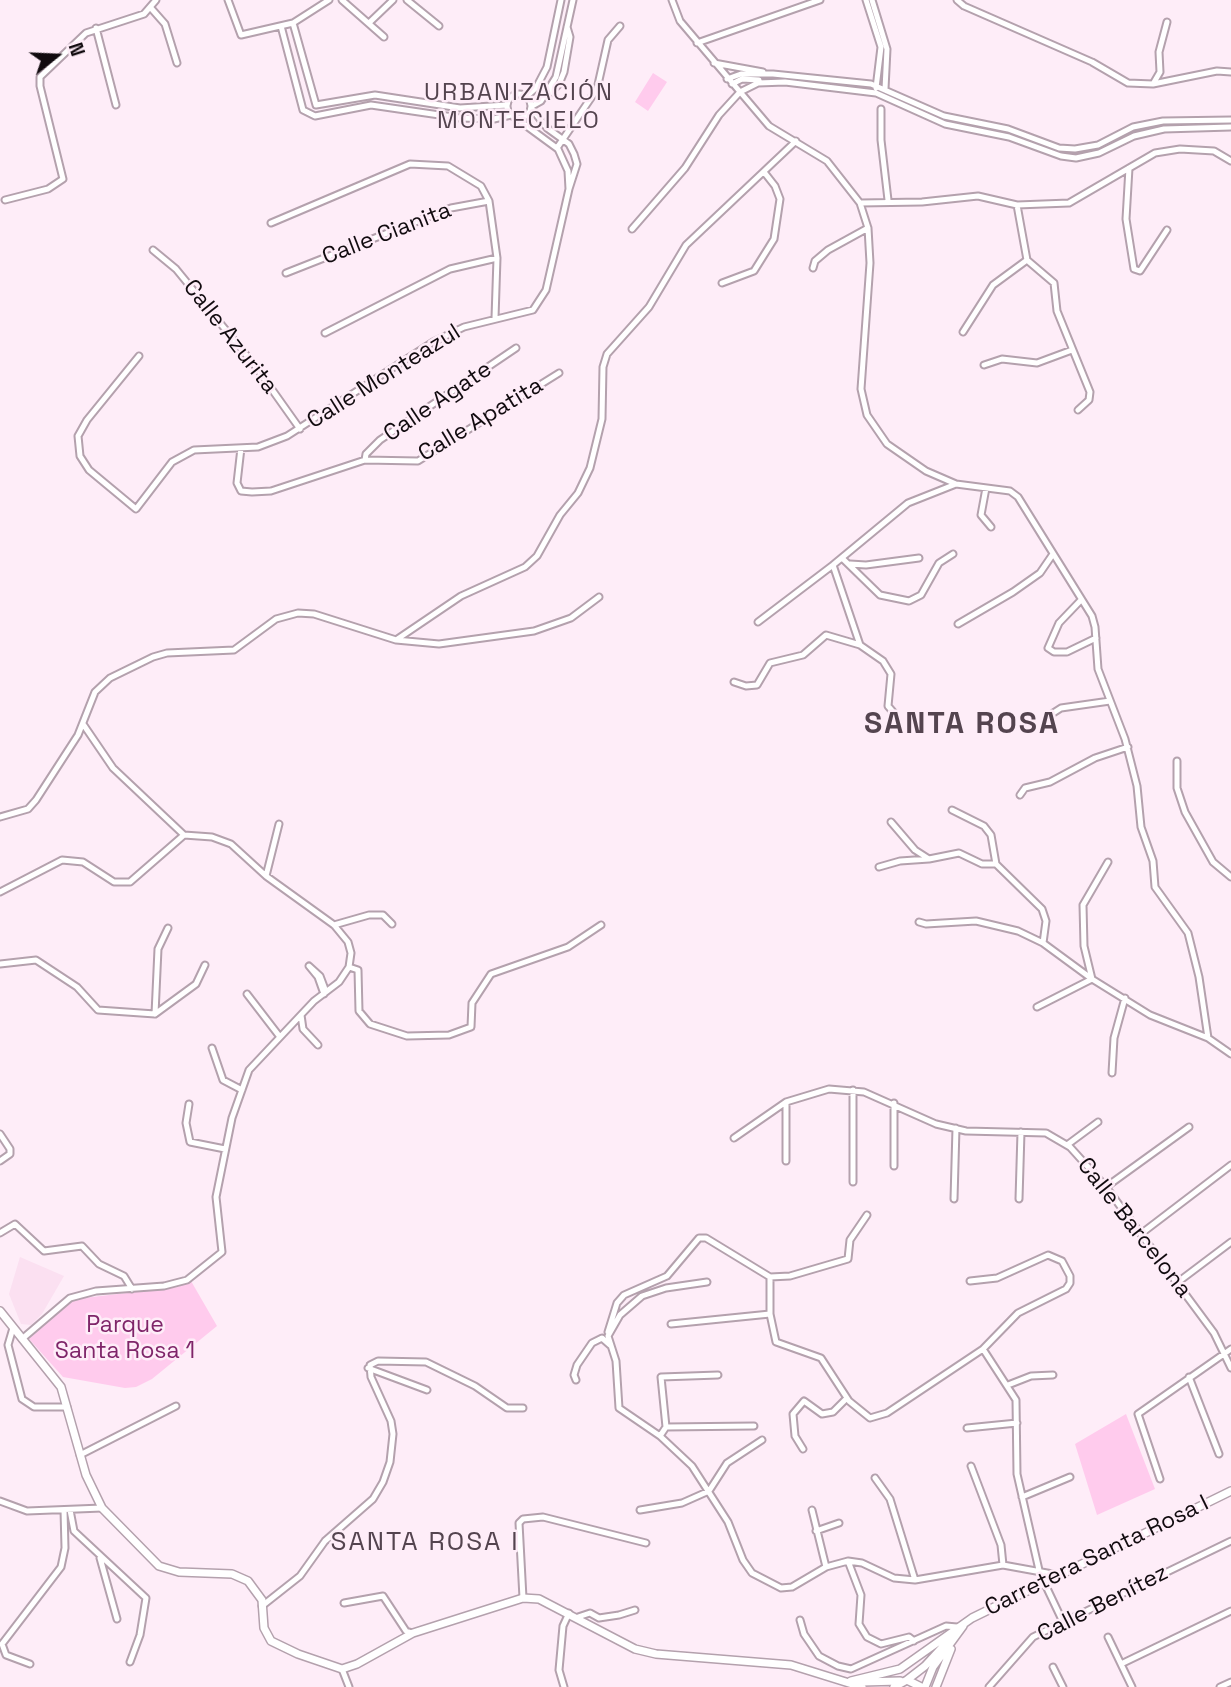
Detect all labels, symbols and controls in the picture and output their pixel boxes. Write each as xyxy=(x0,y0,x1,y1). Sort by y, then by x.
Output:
north arrow xyxy=(21,21,91,91)
text: N xyxy=(63,39,90,59)
district label: URBANIZACIÓN MONTECIELO xyxy=(426,79,612,135)
street label: Calle Cianita xyxy=(319,197,455,271)
street label: Calle Azurita xyxy=(177,274,283,400)
street label: Calle Monteazul xyxy=(302,319,466,435)
street label: Calle Agate xyxy=(379,356,497,448)
street label: Calle Apatita xyxy=(414,372,548,468)
district label: SANTA ROSA xyxy=(865,707,1059,743)
street label: Calle Barcelona xyxy=(1071,1153,1197,1303)
park label: Parque Santa Rosa 1 xyxy=(55,1312,195,1366)
street label: Carretera Santa Rosa I xyxy=(981,1490,1213,1622)
district label: SANTA ROSA I xyxy=(332,1527,518,1559)
street label: Calle Benítez xyxy=(1033,1559,1173,1649)

